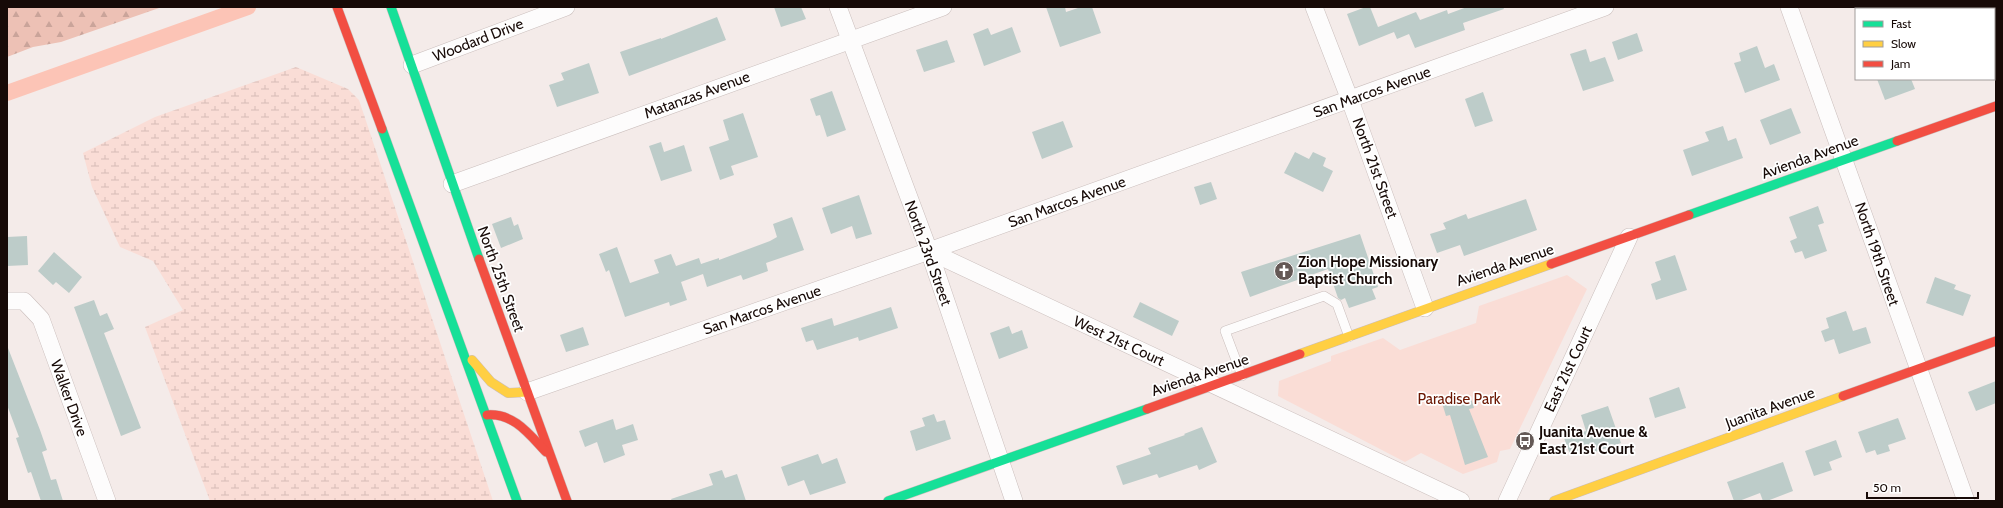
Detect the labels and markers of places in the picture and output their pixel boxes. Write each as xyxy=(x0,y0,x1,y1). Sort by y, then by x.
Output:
place label: Zion Hope Missionary Baptist Church xyxy=(1298,253,1439,288)
church icon: Zion Hope Missionary Baptist Church xyxy=(1273,260,1295,282)
place label: Juanita Avenue & East 21st Court xyxy=(1538,423,1648,458)
bus stop icon: Juanita Avenue & East 21st Court xyxy=(1514,430,1536,452)

